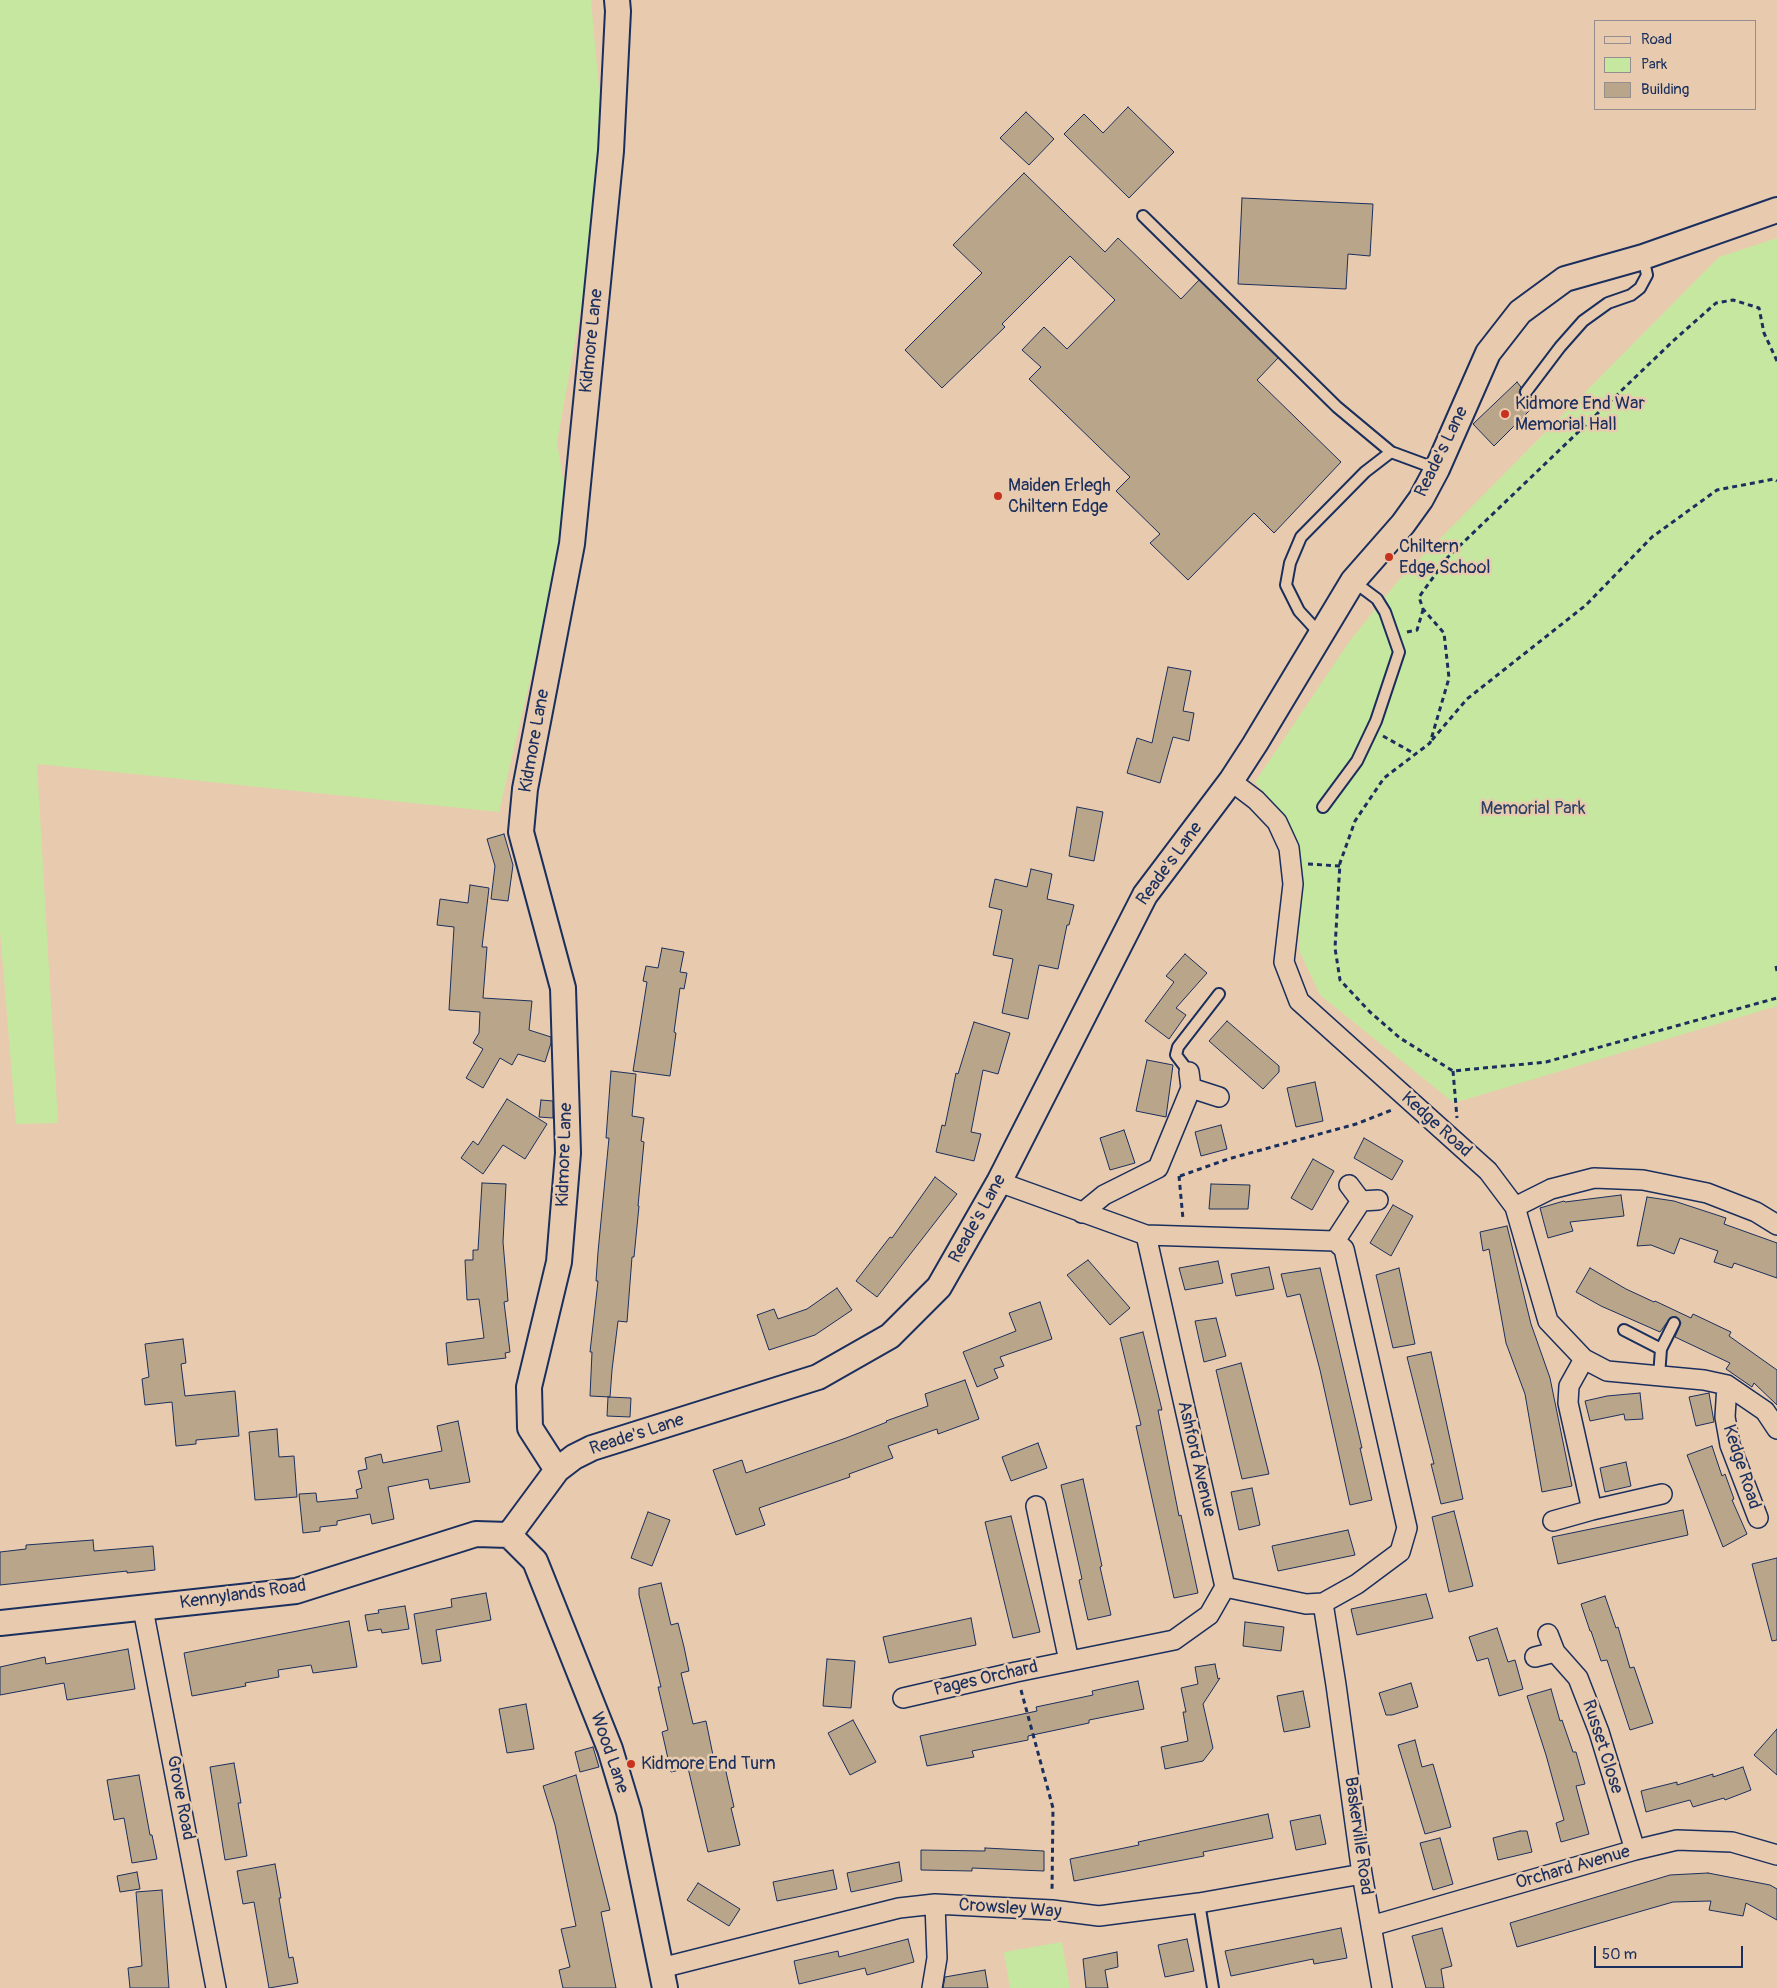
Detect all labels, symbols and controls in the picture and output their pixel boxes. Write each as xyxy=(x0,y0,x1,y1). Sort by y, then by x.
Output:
legend xyxy=(1594,20,1757,110)
text: Road xyxy=(1641,30,1672,49)
text: Park xyxy=(1641,55,1667,74)
text: Building xyxy=(1641,80,1689,99)
street label: Kidmore Lane xyxy=(576,288,608,394)
place label: Kidmore End War Memorial Hall xyxy=(1515,393,1645,436)
street label: Reade's Lane xyxy=(1411,403,1473,501)
marker: Kidmore End War Memorial Hall xyxy=(1499,408,1511,420)
place label: Maiden Erlegh Chiltern Edge xyxy=(1008,475,1111,518)
marker: Maiden Erlegh Chiltern Edge xyxy=(992,490,1004,502)
place label: Chiltern Edge School xyxy=(1399,536,1491,578)
marker: Chiltern Edge School xyxy=(1383,551,1395,563)
street label: Kidmore Lane xyxy=(515,688,555,794)
park label: Memorial Park xyxy=(1480,798,1586,820)
street label: Reade's Lane xyxy=(1132,818,1208,910)
street label: Kedge Road xyxy=(1396,1088,1476,1162)
street label: Kidmore Lane xyxy=(552,1102,578,1208)
street label: Reade's Lane xyxy=(945,1171,1011,1267)
street label: Ashford Avenue xyxy=(1172,1399,1220,1519)
street label: Reade's Lane xyxy=(587,1410,687,1460)
street label: Kedge Road xyxy=(1717,1422,1765,1512)
street label: Kennylands Road xyxy=(178,1575,308,1615)
street label: Pages Orchard xyxy=(932,1657,1040,1701)
street label: Russet Close xyxy=(1577,1697,1627,1797)
street label: Wood Lane xyxy=(585,1710,633,1796)
place label: Kidmore End Turn xyxy=(641,1753,776,1775)
street label: Grove Road xyxy=(161,1754,199,1842)
marker: Kidmore End Turn xyxy=(625,1758,637,1770)
street label: Baskerville Road xyxy=(1339,1775,1377,1897)
street label: Orchard Avenue xyxy=(1513,1841,1633,1895)
street label: Crowsley Way xyxy=(958,1895,1062,1923)
scale bar xyxy=(1597,1936,1746,1968)
text: 50 m xyxy=(1602,1945,1637,1964)

